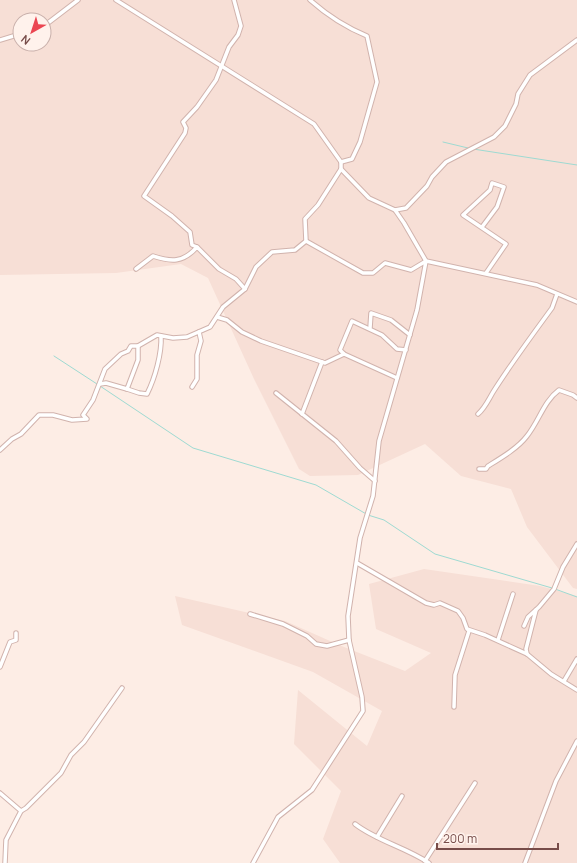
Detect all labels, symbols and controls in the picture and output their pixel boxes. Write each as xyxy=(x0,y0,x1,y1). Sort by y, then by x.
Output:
north arrow xyxy=(12,12,52,52)
text: N xyxy=(18,32,33,48)
scale bar xyxy=(437,825,558,851)
text: 200 m xyxy=(443,830,477,847)

